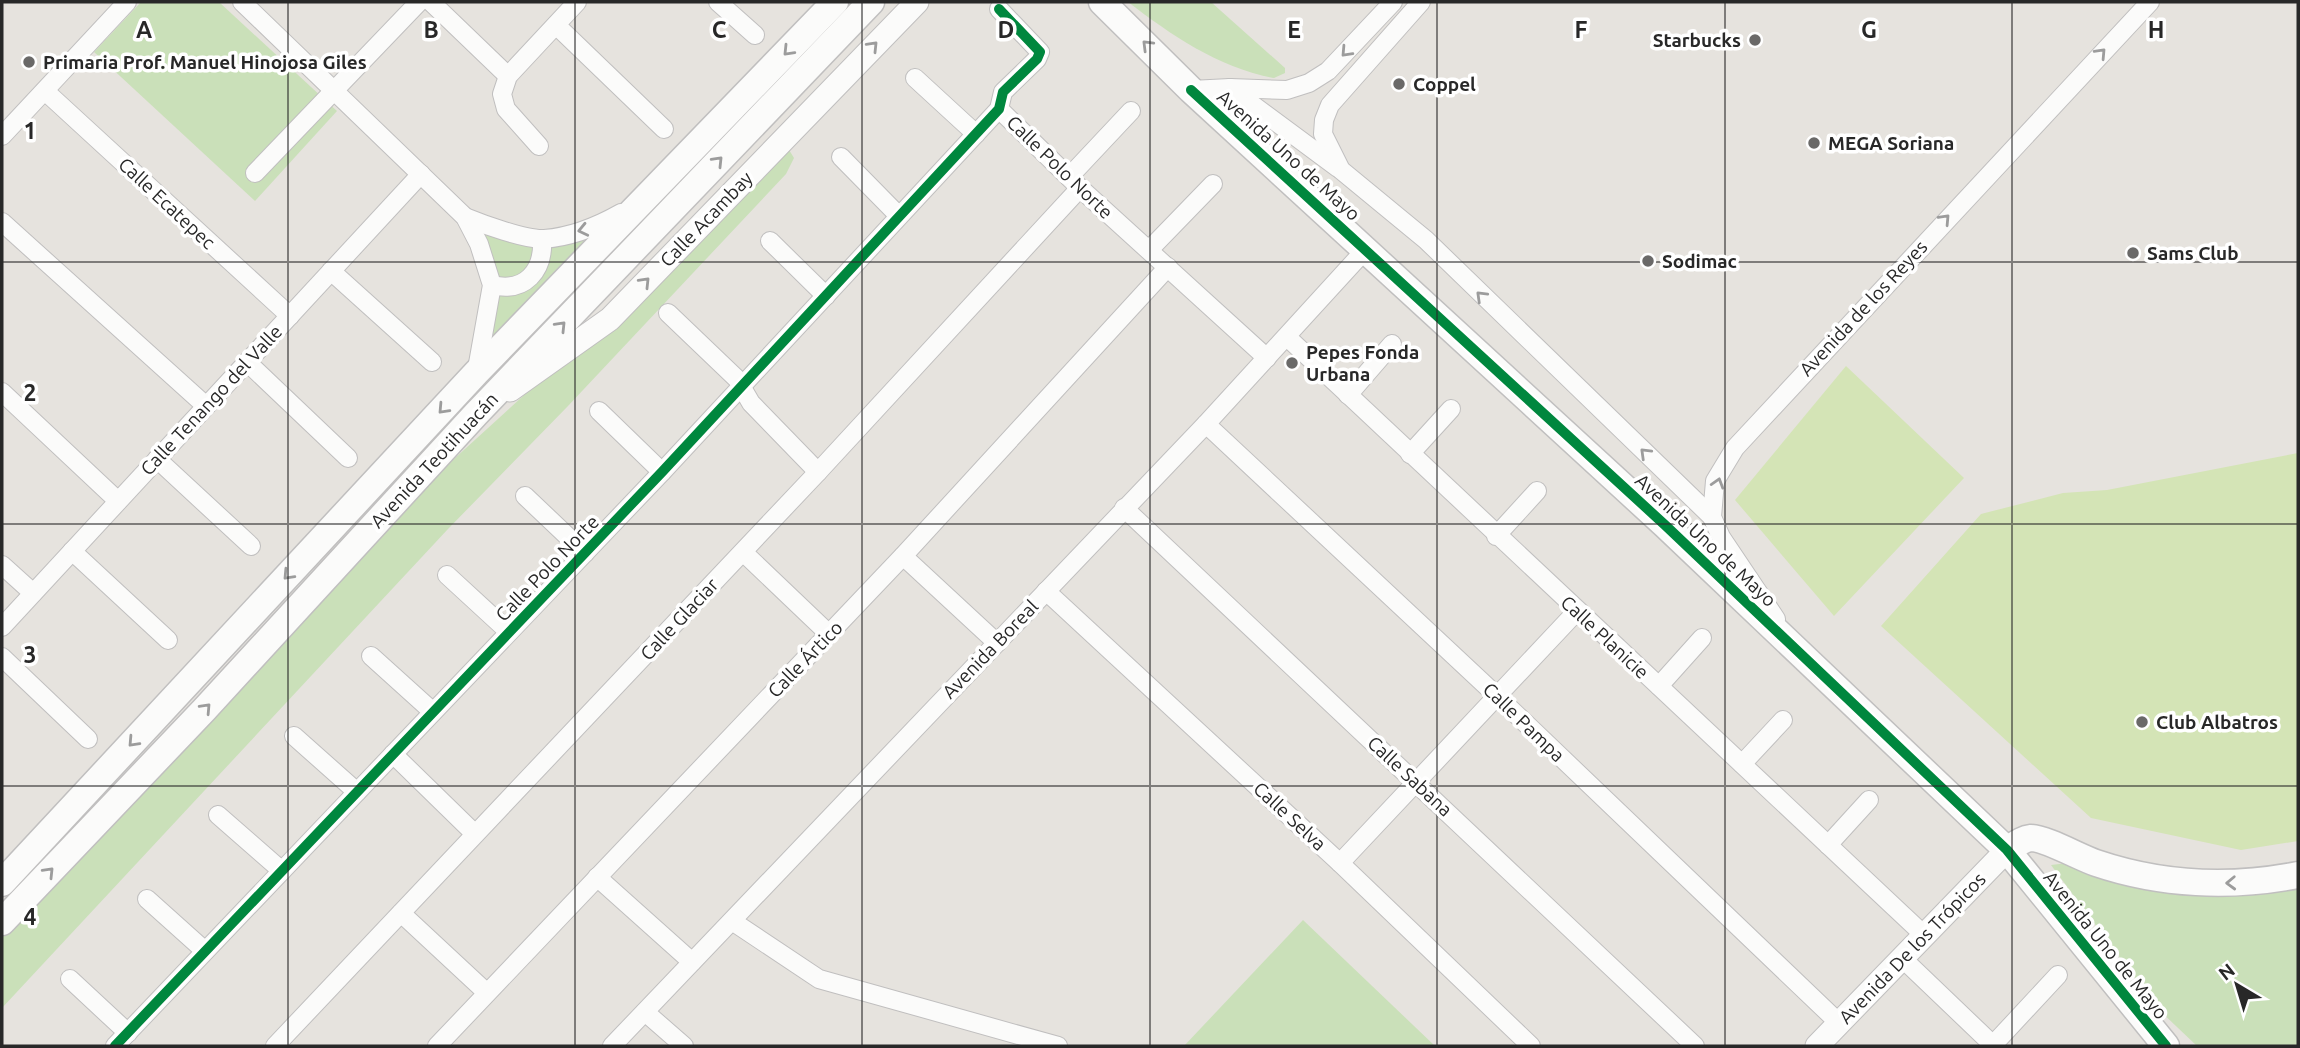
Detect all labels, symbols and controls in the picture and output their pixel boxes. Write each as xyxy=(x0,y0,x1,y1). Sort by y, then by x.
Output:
text: A xyxy=(136,17,152,42)
text: B xyxy=(423,17,439,42)
text: C xyxy=(712,17,727,42)
text: D xyxy=(998,17,1014,42)
text: E xyxy=(1287,17,1301,42)
text: F xyxy=(1575,17,1588,42)
text: G xyxy=(1861,17,1877,42)
text: H xyxy=(2148,17,2164,42)
place label: Starbucks xyxy=(1653,29,1741,51)
marker: Starbucks xyxy=(1747,32,1763,48)
one-way arrow xyxy=(865,41,878,54)
one-way arrow xyxy=(1142,41,1155,54)
one-way arrow xyxy=(783,43,796,56)
one-way arrow xyxy=(1342,44,1355,57)
one-way arrow xyxy=(2092,49,2105,62)
place label: Primaria Prof. Manuel Hinojosa Giles xyxy=(43,51,367,73)
marker: Primaria Prof. Manuel Hinojosa Giles xyxy=(21,54,37,70)
place label: Coppel xyxy=(1413,73,1476,95)
marker: Coppel xyxy=(1391,76,1407,92)
street label: Avenida Uno de Mayo xyxy=(1213,85,1365,225)
street label: Calle Polo Norte xyxy=(1002,111,1118,223)
text: 1 xyxy=(24,118,36,143)
place label: MEGA Soriana xyxy=(1828,132,1954,154)
marker: MEGA Soriana xyxy=(1806,135,1822,151)
street label: Calle Ecatepec xyxy=(114,153,220,253)
one-way arrow xyxy=(710,156,723,169)
street label: Calle Acambay xyxy=(655,167,757,271)
one-way arrow xyxy=(1937,214,1950,227)
one-way arrow xyxy=(577,222,589,236)
street label: Avenida de los Reyes xyxy=(1794,236,1932,380)
place label: Sams Club xyxy=(2147,242,2239,264)
marker: Sams Club xyxy=(2125,245,2141,261)
place label: Sodimac xyxy=(1662,250,1737,272)
marker: Sodimac xyxy=(1640,253,1656,269)
one-way arrow xyxy=(637,277,650,290)
one-way arrow xyxy=(1476,291,1489,304)
street label: Calle Tenango del Valle xyxy=(136,320,286,480)
one-way arrow xyxy=(552,321,565,334)
place label: Pepes Fonda Urbana xyxy=(1306,341,1419,385)
marker: Pepes Fonda Urbana xyxy=(1284,355,1300,371)
text: 2 xyxy=(24,380,36,405)
street label: Avenida Teotihuacán xyxy=(366,388,502,532)
one-way arrow xyxy=(439,401,451,414)
one-way arrow xyxy=(1640,449,1653,462)
street label: Avenida Uno de Mayo xyxy=(1631,469,1781,611)
one-way arrow xyxy=(1709,477,1724,489)
street label: Calle Polo Norte xyxy=(491,510,603,626)
one-way arrow xyxy=(284,567,296,580)
street label: Calle Glaciar xyxy=(635,573,723,665)
street label: Calle Planicie xyxy=(1557,591,1653,683)
street label: Avenida Boreal xyxy=(938,595,1042,703)
street label: Calle Ártico xyxy=(763,616,847,702)
text: 3 xyxy=(24,642,36,667)
street label: Calle Pampa xyxy=(1479,678,1569,766)
one-way arrow xyxy=(198,703,210,716)
place label: Club Albatros xyxy=(2156,711,2278,733)
marker: Club Albatros xyxy=(2134,714,2150,730)
street label: Calle Sabana xyxy=(1363,731,1457,821)
one-way arrow xyxy=(129,734,141,747)
street label: Calle Selva xyxy=(1249,777,1331,855)
street label: Avenida Uno de Mayo xyxy=(2039,866,2173,1024)
one-way arrow xyxy=(40,867,53,880)
street label: Avenida De los Trópicos xyxy=(1834,868,1990,1028)
one-way arrow xyxy=(2225,875,2235,891)
text: 4 xyxy=(24,904,37,929)
north arrow xyxy=(2202,950,2272,1020)
text: N xyxy=(2214,959,2239,985)

